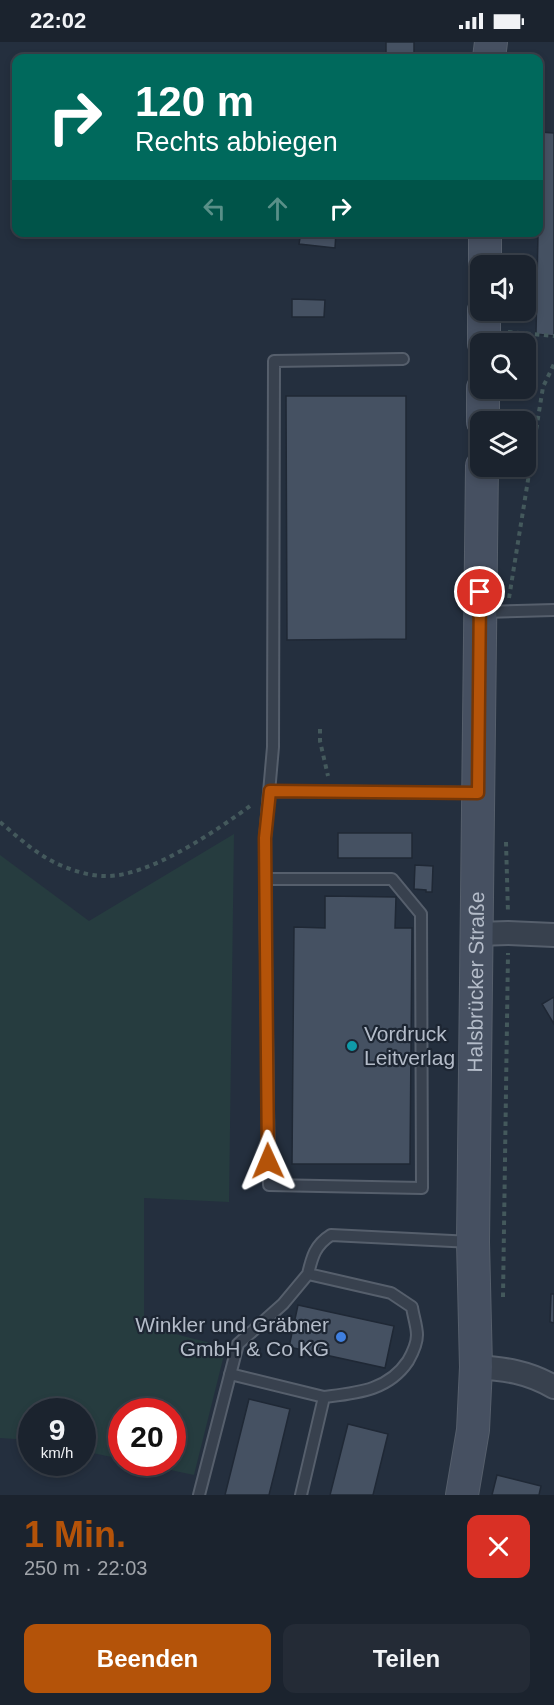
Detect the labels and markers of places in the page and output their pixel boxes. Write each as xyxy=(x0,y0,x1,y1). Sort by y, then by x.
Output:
pin xyxy=(454,566,505,617)
place label: Vordruck Leitverlag xyxy=(364,1022,455,1069)
marker: Vordruck Leitverlag xyxy=(345,1039,359,1053)
place label: Winkler und Gräbner GmbH & Co KG xyxy=(135,1313,329,1360)
marker: Winkler und Gräbner GmbH & Co KG xyxy=(334,1330,348,1344)

